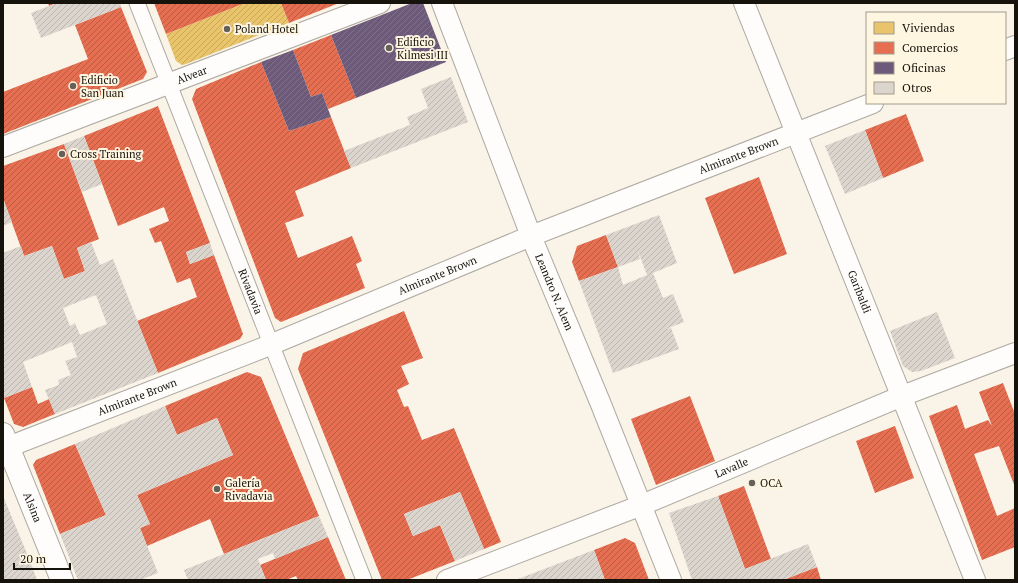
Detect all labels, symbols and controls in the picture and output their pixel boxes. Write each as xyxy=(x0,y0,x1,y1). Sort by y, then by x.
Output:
legend xyxy=(866,12,1006,104)
text: Viviendas xyxy=(902,20,955,35)
place label: Poland Hotel xyxy=(235,22,298,36)
marker: Poland Hotel xyxy=(222,24,232,34)
place label: Edificio Kilmesi III xyxy=(397,35,448,62)
text: Comercios xyxy=(902,40,958,55)
marker: Edificio Kilmesi III xyxy=(384,43,394,53)
text: Oficinas xyxy=(902,60,946,75)
street label: Alvear xyxy=(174,62,210,87)
place label: Edificio San Juan xyxy=(81,73,124,100)
text: Otros xyxy=(902,80,932,95)
marker: Edificio San Juan xyxy=(68,81,78,91)
street label: Almirante Brown xyxy=(697,133,781,177)
place label: Cross Training xyxy=(70,147,142,161)
marker: Cross Training xyxy=(57,149,67,159)
street label: Leandro N. Alem xyxy=(532,251,577,333)
street label: Almirante Brown xyxy=(396,252,479,298)
street label: Rivadavia xyxy=(235,267,266,317)
street label: Garibaldi xyxy=(845,268,874,315)
street label: Almirante Brown xyxy=(96,375,179,418)
street label: Lavalle xyxy=(713,454,751,481)
place label: Galería Rivadavia xyxy=(225,476,273,503)
place label: OCA xyxy=(760,476,783,490)
marker: OCA xyxy=(747,478,757,488)
marker: Galería Rivadavia xyxy=(212,484,222,494)
street label: Alsina xyxy=(20,490,45,525)
scale bar xyxy=(14,545,70,571)
text: 20 m xyxy=(20,551,47,566)

